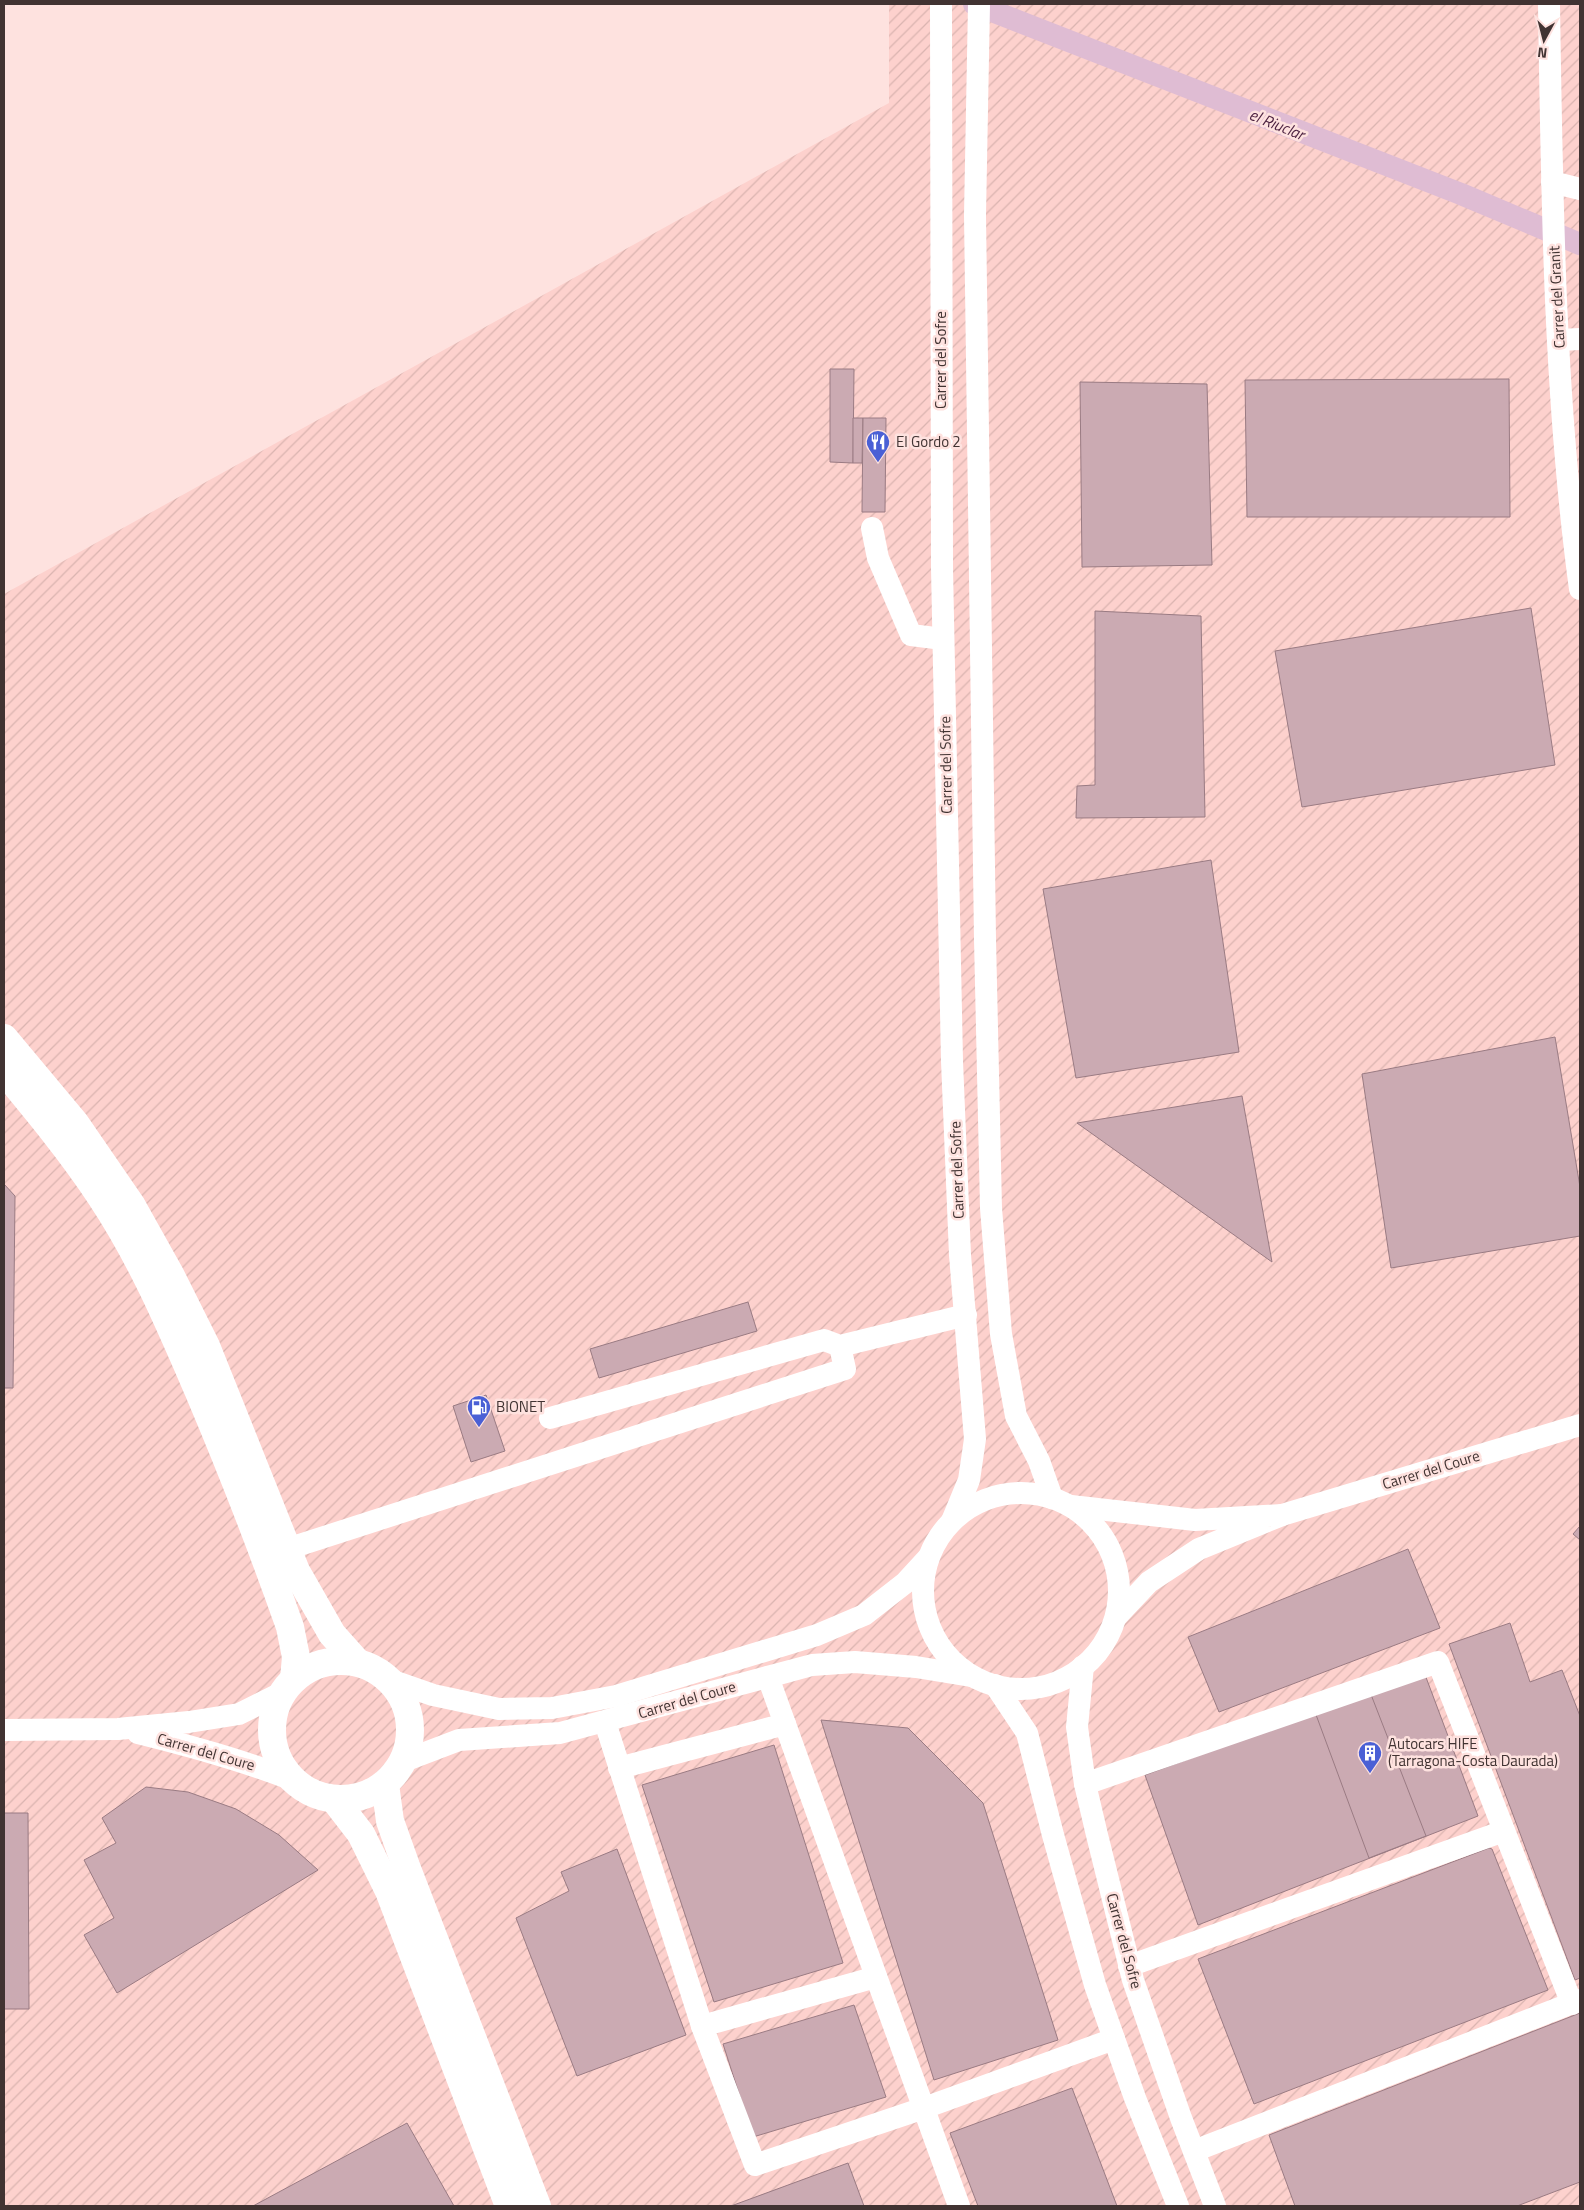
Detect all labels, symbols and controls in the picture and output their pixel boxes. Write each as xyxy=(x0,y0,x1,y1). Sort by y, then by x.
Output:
north arrow xyxy=(1519,15,1569,65)
text: N xyxy=(1536,42,1548,64)
water label: el Riuclar xyxy=(1246,102,1310,147)
street label: Carrer del Granit xyxy=(1542,244,1571,349)
street label: Carrer del Sofre xyxy=(929,311,952,409)
restaurant icon: El Gordo 2 xyxy=(865,429,891,463)
place label: El Gordo 2 xyxy=(896,430,961,453)
street label: Carrer del Sofre xyxy=(933,716,958,814)
street label: Carrer del Sofre xyxy=(943,1121,970,1219)
fuel station icon: BIONET xyxy=(466,1394,492,1428)
place label: BIONET xyxy=(496,1395,545,1418)
street label: Carrer del Coure xyxy=(1379,1444,1482,1495)
street label: Carrer del Coure xyxy=(635,1675,738,1724)
street label: Carrer del Coure xyxy=(155,1727,258,1776)
place label: Autocars HIFE (Tarragona-Costa Daurada) xyxy=(1388,1732,1558,1772)
building icon: Autocars HIFE (Tarragona-Costa Daurada) xyxy=(1357,1740,1383,1774)
street label: Carrer del Sofre xyxy=(1101,1891,1148,1991)

